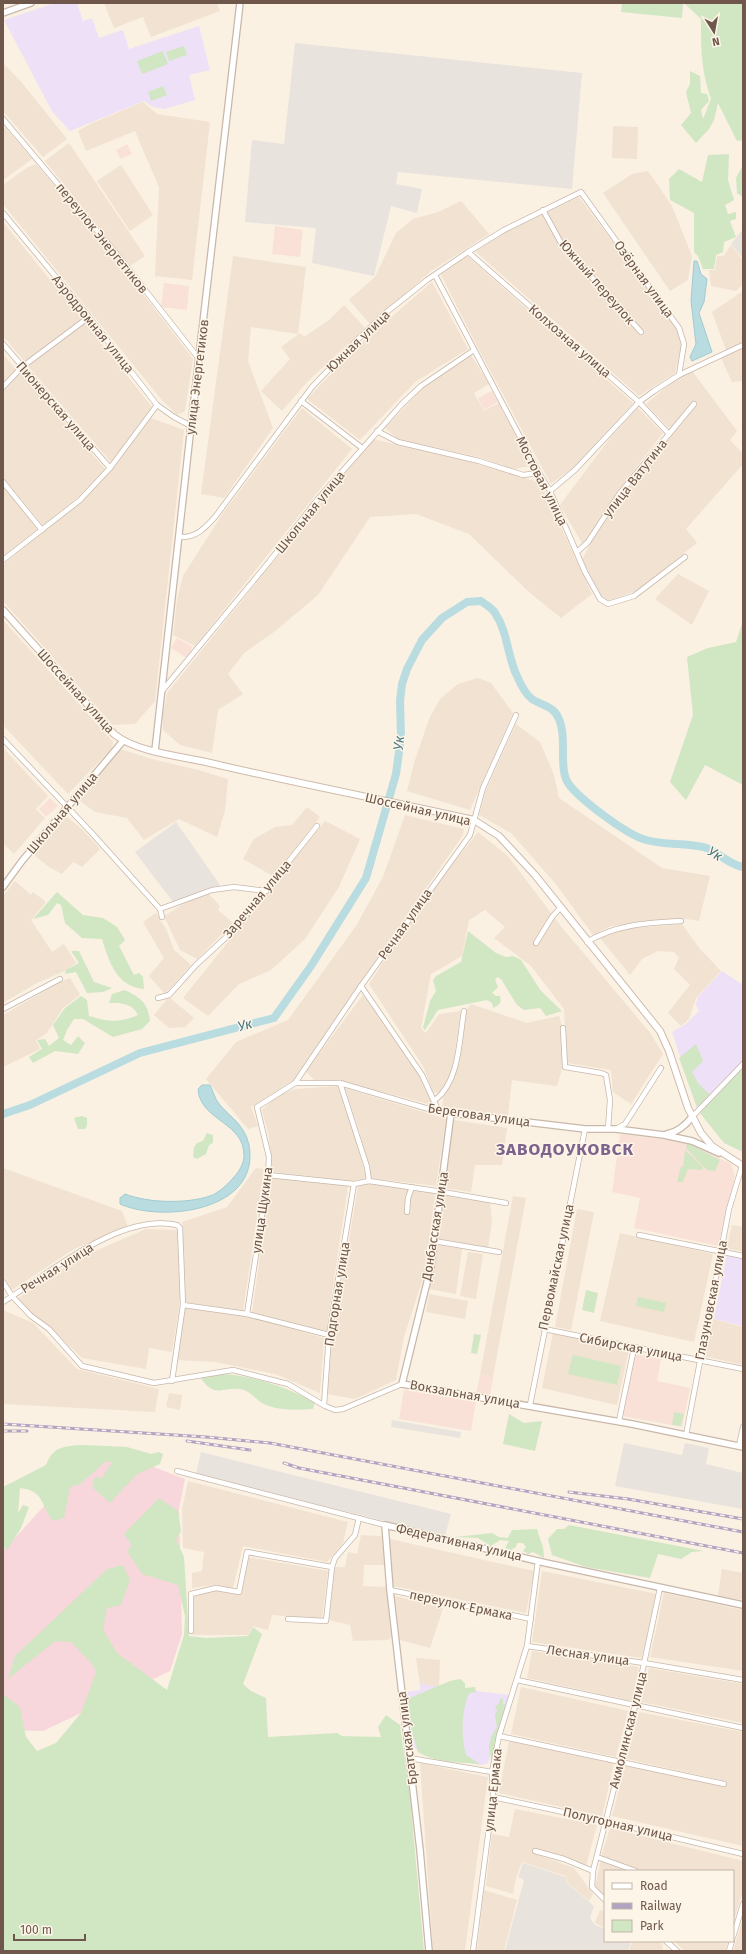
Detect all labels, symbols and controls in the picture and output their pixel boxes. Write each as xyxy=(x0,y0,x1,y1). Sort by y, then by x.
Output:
north arrow xyxy=(694,12,734,52)
text: N xyxy=(711,34,721,48)
street label: переулок Энергетиков xyxy=(53,180,151,296)
street label: Южный переулок xyxy=(556,237,638,327)
street label: Озёрная улица xyxy=(611,237,677,321)
street label: Аэродромная улица xyxy=(49,272,137,376)
street label: Колхозная улица xyxy=(526,301,614,381)
street label: Южная улица xyxy=(323,307,393,375)
street label: улица Энергетиков xyxy=(182,318,212,436)
street label: Пионерская улица xyxy=(13,358,99,454)
street label: Мостовая улица xyxy=(513,434,571,528)
street label: улица Ватутина xyxy=(600,436,670,520)
street label: Школьная улица xyxy=(272,468,348,556)
street label: Шоссейная улица xyxy=(34,646,118,736)
water label: Ук xyxy=(390,735,408,751)
street label: Школьная улица xyxy=(23,769,101,857)
street label: Шоссейная улица xyxy=(364,790,472,828)
water label: Ук xyxy=(704,843,726,865)
street label: Заречная улица xyxy=(220,857,294,941)
street label: Речная улица xyxy=(375,886,435,962)
water label: Ук xyxy=(236,1015,255,1035)
street label: Береговая улица xyxy=(427,1100,531,1130)
district label: ЗАВОДОУКОВСК xyxy=(495,1139,634,1160)
street label: улица Щукина xyxy=(248,1166,276,1254)
street label: Донбасская улица xyxy=(419,1170,451,1283)
street label: Первомайская улица xyxy=(535,1202,577,1332)
street label: Глазуновская улица xyxy=(692,1239,730,1361)
street label: Речная улица xyxy=(18,1240,96,1296)
street label: Подгорная улица xyxy=(321,1241,353,1347)
street label: Сибирская улица xyxy=(578,1330,684,1364)
street label: Вокзальная улица xyxy=(409,1377,521,1411)
street label: Федеративная улица xyxy=(394,1520,524,1564)
street label: переулок Ермака xyxy=(408,1587,514,1623)
street label: Лесная улица xyxy=(546,1642,630,1668)
street label: Акмолинская улица xyxy=(606,1670,650,1790)
street label: Братская улица xyxy=(394,1690,420,1786)
street label: улица Ермака xyxy=(481,1748,505,1832)
street label: Полугорная улица xyxy=(562,1804,674,1844)
legend xyxy=(604,1870,734,1942)
text: Road xyxy=(640,1879,668,1893)
text: Railway xyxy=(640,1899,681,1913)
scale bar xyxy=(14,1916,85,1942)
text: Park xyxy=(640,1919,664,1933)
text: 100 m xyxy=(20,1923,52,1937)

